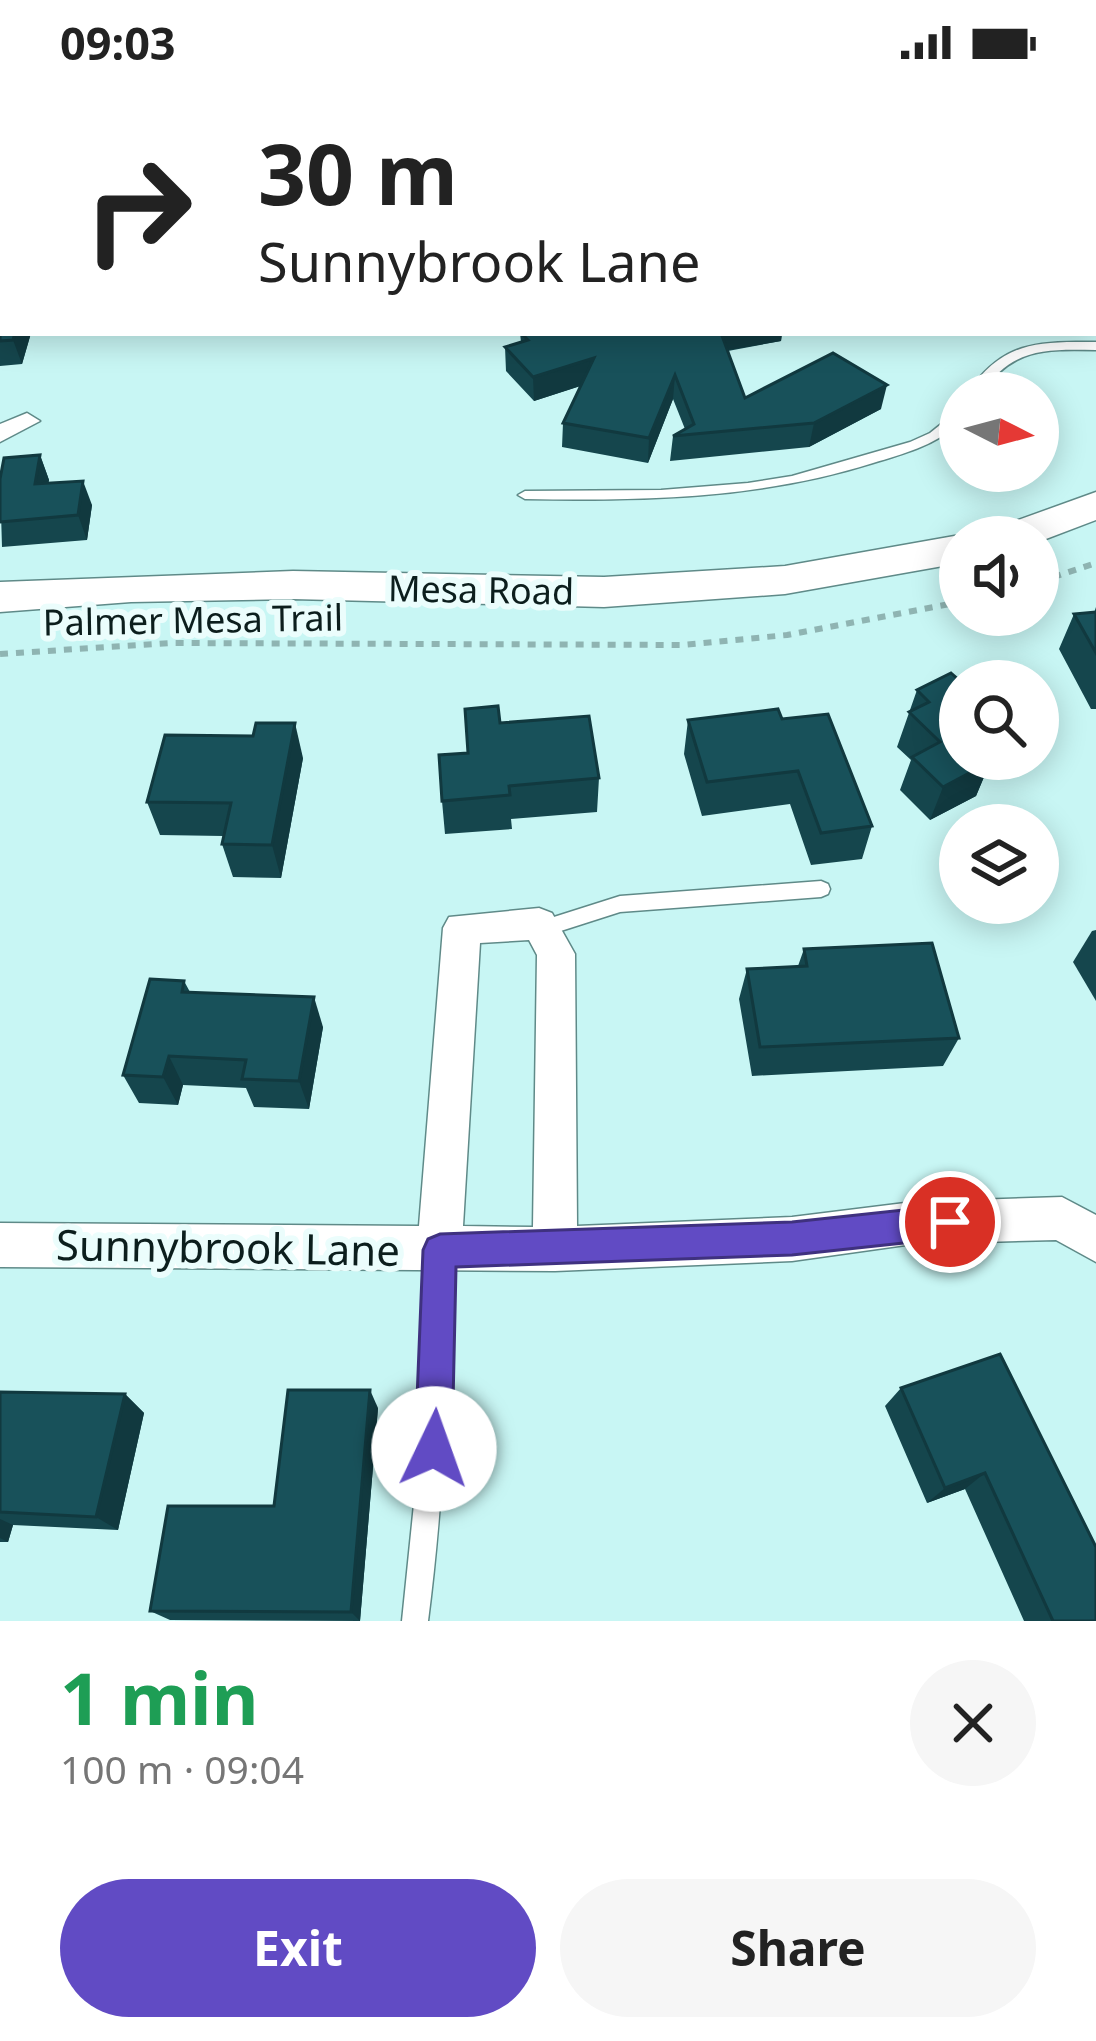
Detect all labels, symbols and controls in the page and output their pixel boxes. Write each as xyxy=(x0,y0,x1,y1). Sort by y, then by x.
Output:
text: 09:03 xyxy=(60,12,176,73)
text: 30 m xyxy=(258,115,458,230)
icon: right xyxy=(60,132,216,288)
text: Sunnybrook Lane xyxy=(258,224,700,298)
north arrow xyxy=(939,372,1059,492)
map controls xyxy=(939,372,1059,924)
button: sound xyxy=(939,516,1059,636)
street label: Mesa Road xyxy=(387,563,575,616)
street label: Palmer Mesa Trail xyxy=(42,592,344,647)
button: search xyxy=(939,660,1059,780)
button: layers xyxy=(939,804,1059,924)
pin xyxy=(899,1171,1001,1273)
icon: arrive xyxy=(917,1189,983,1255)
street label: Sunnybrook Lane xyxy=(56,1215,401,1278)
position arrow xyxy=(371,1386,497,1512)
text: 1 min xyxy=(60,1648,258,1746)
button: close xyxy=(910,1660,1036,1786)
text: 100 m · 09:04 xyxy=(60,1742,304,1795)
button: Exit xyxy=(60,1879,536,2017)
button: Share xyxy=(560,1879,1036,2017)

